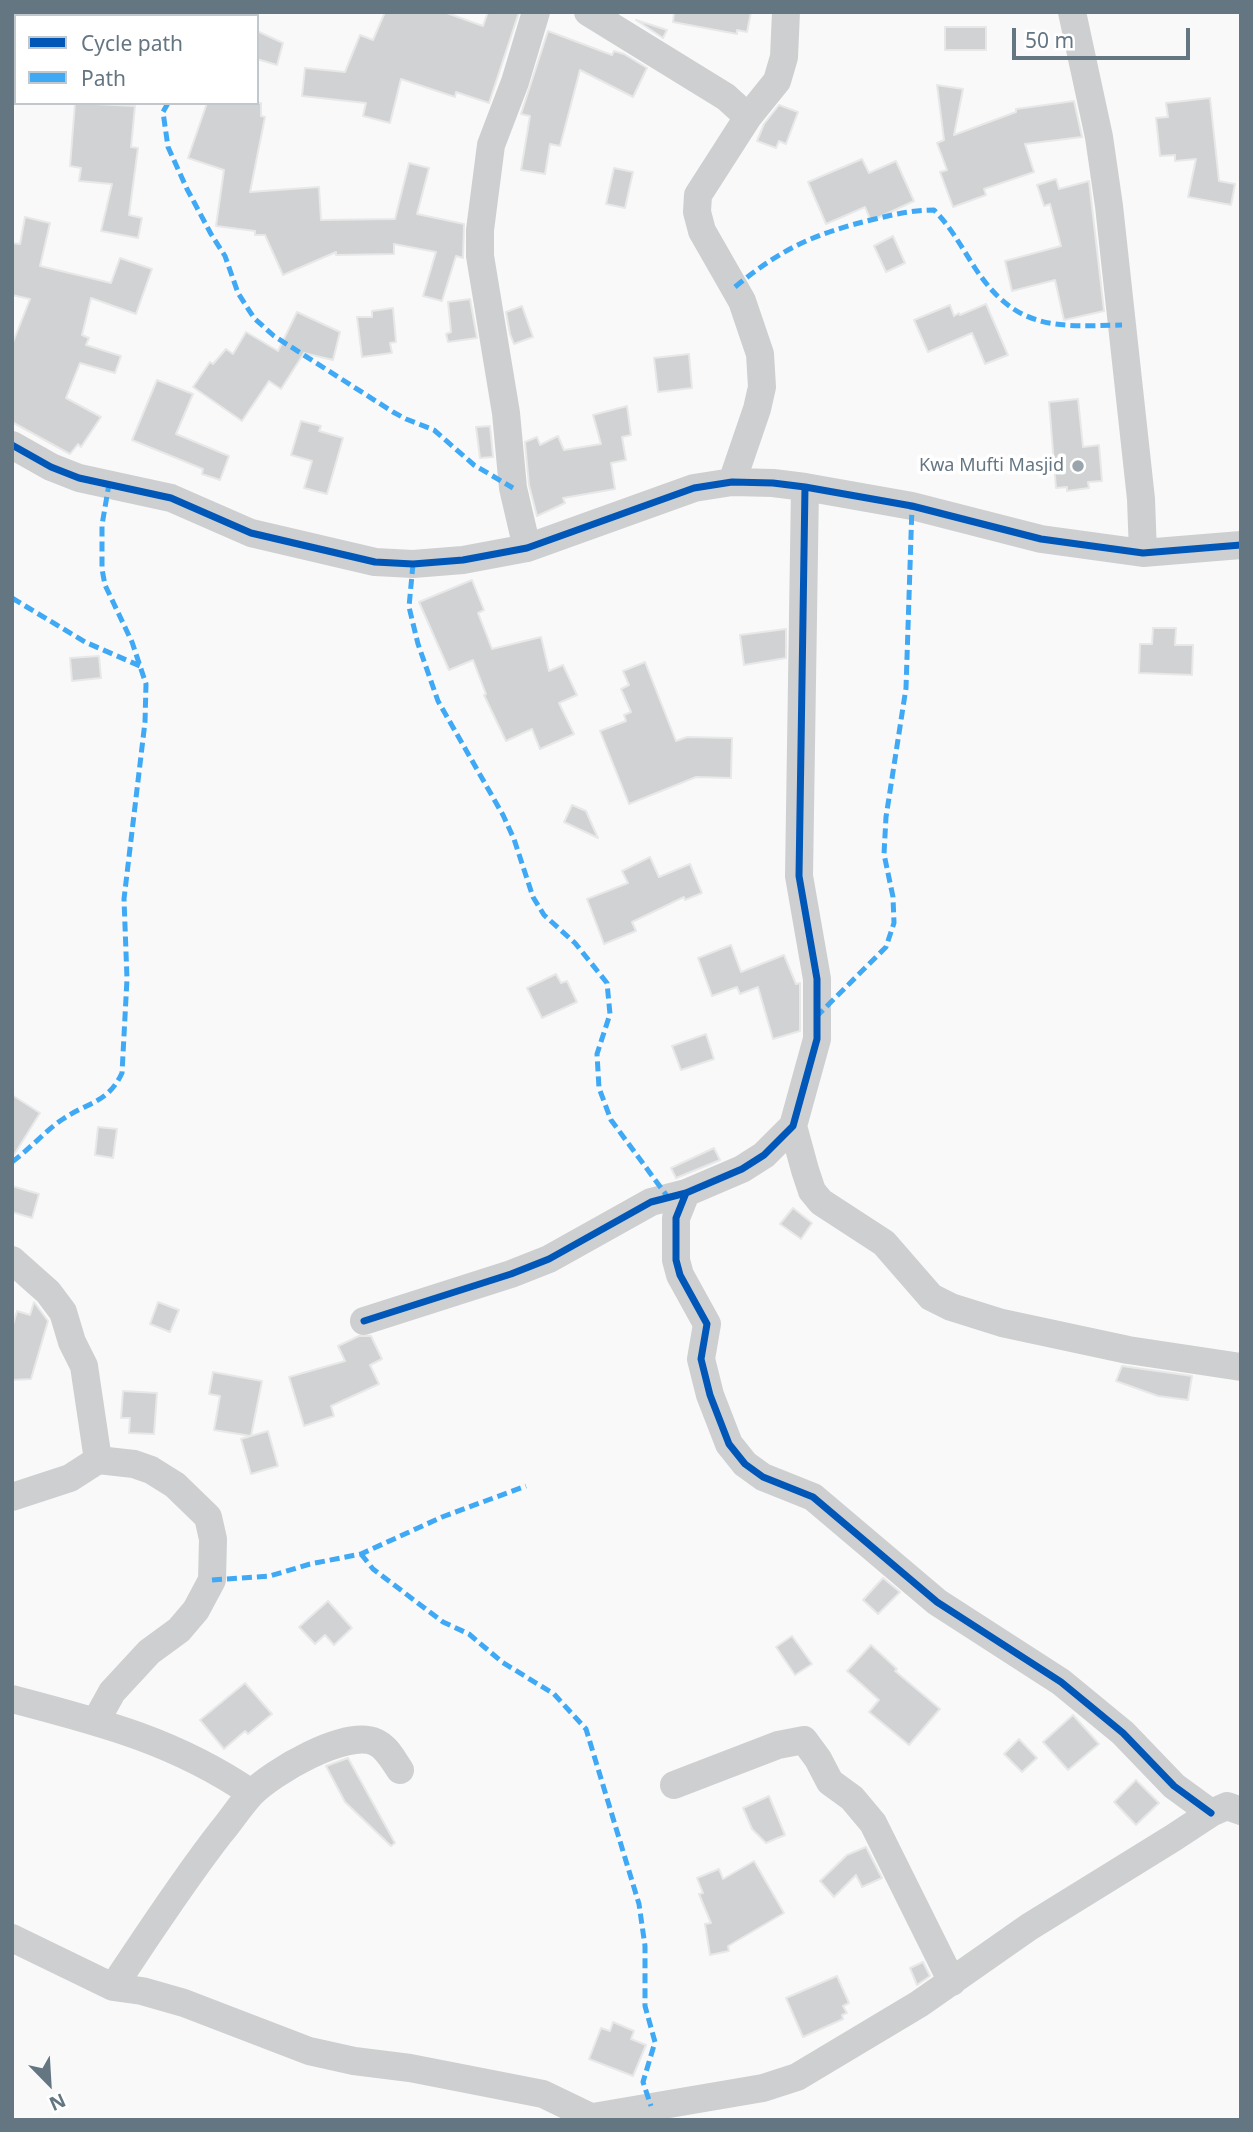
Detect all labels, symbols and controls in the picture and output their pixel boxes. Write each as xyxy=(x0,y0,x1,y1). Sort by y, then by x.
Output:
legend xyxy=(14,14,259,105)
scale bar xyxy=(1015,14,1194,58)
text: 50 m xyxy=(1025,26,1074,54)
text: Cycle path xyxy=(81,29,183,57)
text: Path xyxy=(81,64,126,92)
place label: Kwa Mufti Masjid xyxy=(919,455,1064,477)
marker: Kwa Mufti Masjid xyxy=(1070,458,1086,474)
north arrow xyxy=(14,2048,84,2118)
text: N xyxy=(45,2087,70,2117)

